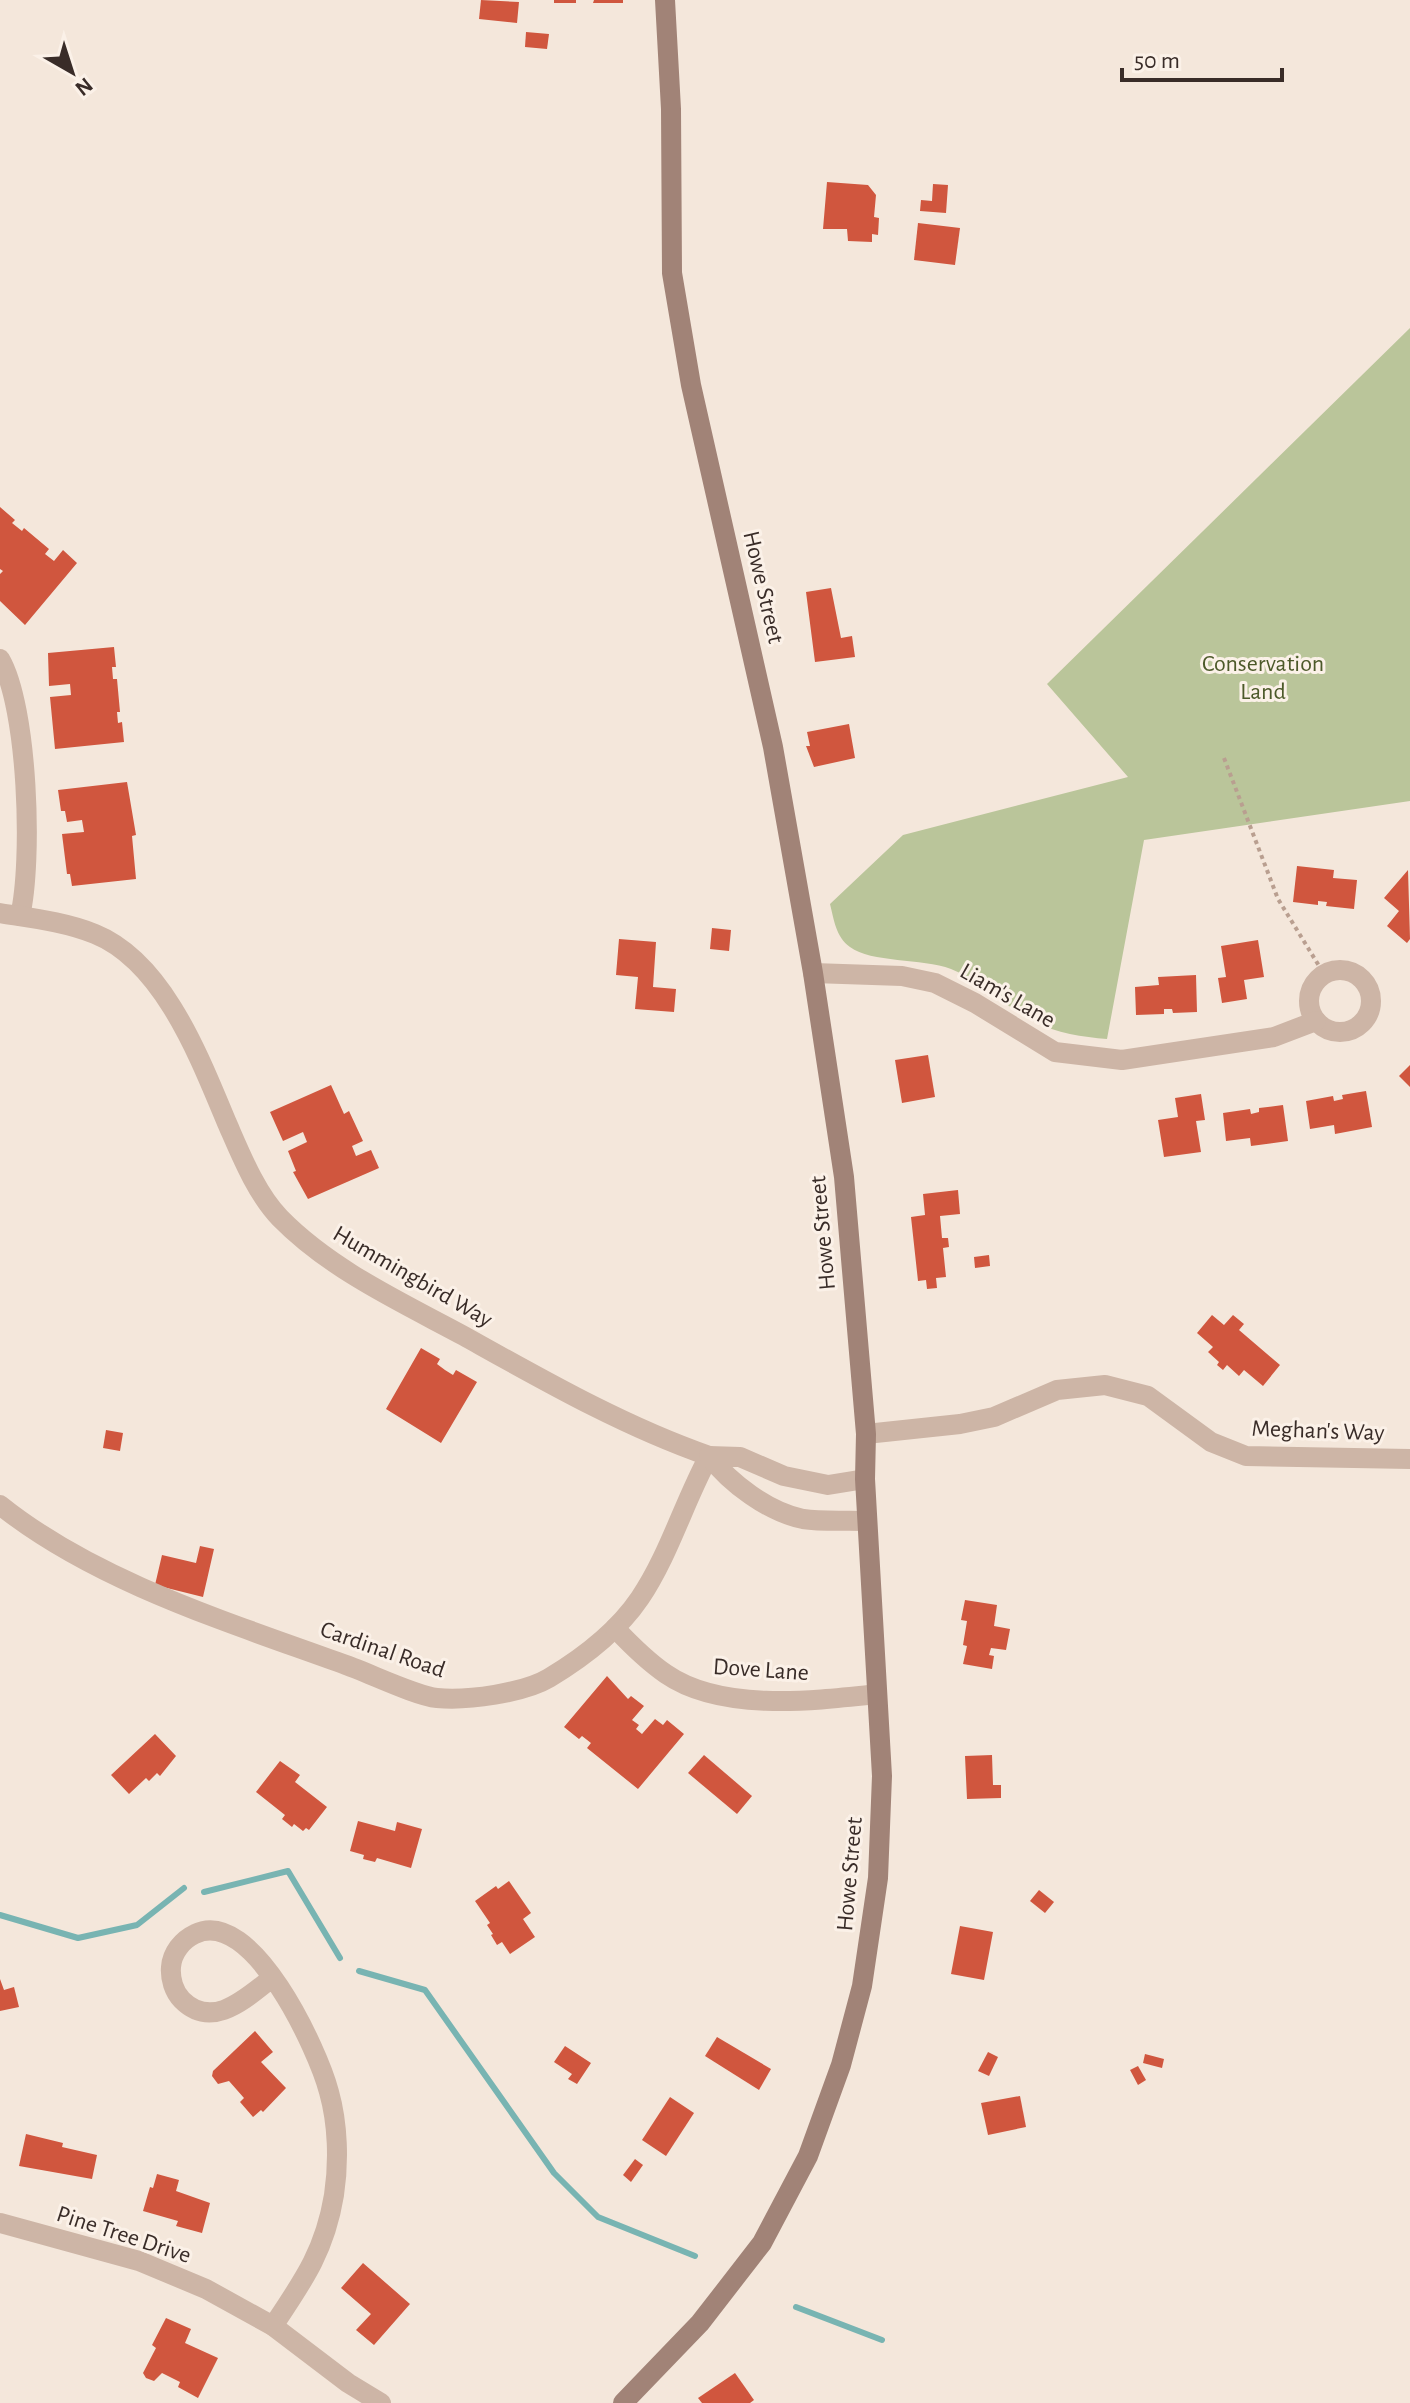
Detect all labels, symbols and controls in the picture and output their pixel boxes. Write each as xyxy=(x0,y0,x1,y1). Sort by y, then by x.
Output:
north arrow xyxy=(32,32,112,112)
scale bar xyxy=(1122,32,1282,82)
text: 50 m xyxy=(1134,49,1180,73)
text: N xyxy=(71,73,97,100)
street label: Howe Street xyxy=(738,529,788,646)
park label: Conservation Land xyxy=(1202,652,1324,704)
street label: Liam's Lane xyxy=(956,959,1059,1033)
street label: Howe Street xyxy=(806,1174,840,1291)
street label: Hummingbird Way xyxy=(329,1222,496,1332)
street label: Meghan's Way xyxy=(1251,1417,1385,1445)
street label: Cardinal Road xyxy=(317,1617,448,1683)
street label: Dove Lane xyxy=(712,1655,810,1685)
street label: Howe Street xyxy=(833,1816,867,1932)
street label: Pine Tree Drive xyxy=(54,2202,194,2268)

